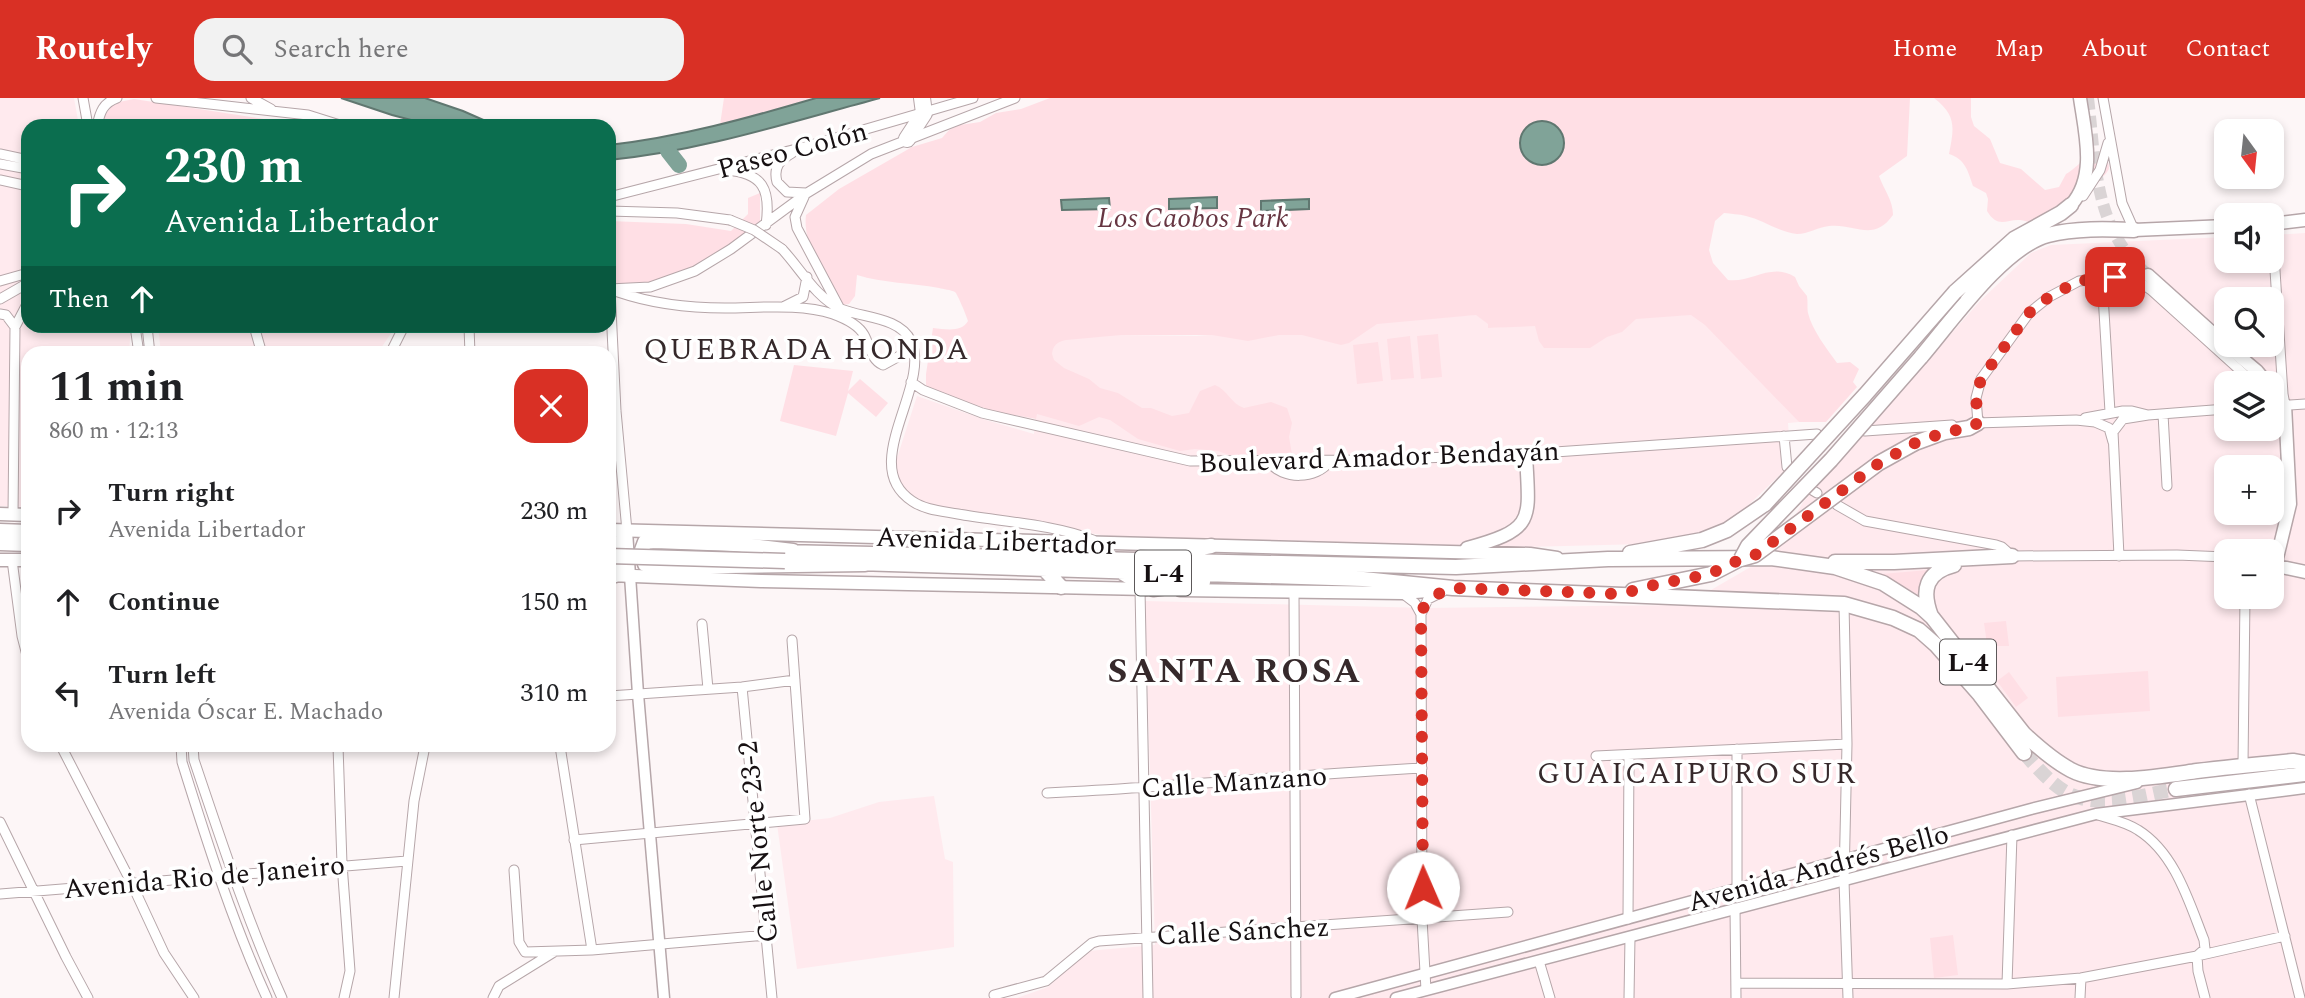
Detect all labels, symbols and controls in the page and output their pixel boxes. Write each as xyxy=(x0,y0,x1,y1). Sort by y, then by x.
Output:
search box xyxy=(194,18,684,81)
text: Routely xyxy=(35,24,152,74)
text: Search here xyxy=(274,29,409,69)
icon: search xyxy=(218,30,256,68)
text: Home xyxy=(1892,31,1957,67)
text: Map xyxy=(1995,31,2043,67)
text: About xyxy=(2081,31,2147,67)
text: Contact xyxy=(2185,31,2270,67)
street label: Paseo Colón xyxy=(713,110,872,191)
north arrow xyxy=(2214,119,2284,189)
map controls xyxy=(2214,119,2284,609)
text: 230 m xyxy=(164,130,303,205)
icon: right xyxy=(49,147,140,238)
park label: Los Caobos Park xyxy=(1097,197,1289,240)
text: Avenida Libertador xyxy=(164,198,439,247)
button: sound xyxy=(2214,203,2284,273)
pin xyxy=(2085,247,2145,307)
icon: arrive xyxy=(2096,258,2134,296)
text: Then xyxy=(49,279,109,319)
icon: ahead xyxy=(123,280,161,318)
button: search xyxy=(2214,287,2284,357)
district label: QUEBRADA HONDA xyxy=(643,327,971,373)
text: 11 min xyxy=(49,356,184,419)
button: close xyxy=(514,369,588,443)
button: layers xyxy=(2214,371,2284,441)
text: 860 m · 12:13 xyxy=(49,414,178,449)
street label: Boulevard Amador Bendayán xyxy=(1198,430,1560,485)
button: + xyxy=(2214,455,2284,525)
text: Turn right xyxy=(108,473,235,513)
text: 230 m xyxy=(520,491,588,531)
icon: right xyxy=(49,492,87,530)
text: Avenida Libertador xyxy=(108,513,306,548)
street label: Avenida Libertador xyxy=(875,516,1117,567)
button: − xyxy=(2214,539,2284,609)
road number: L-4 xyxy=(1135,551,1191,596)
text: Continue xyxy=(108,582,220,622)
text: 150 m xyxy=(520,582,588,622)
icon: ahead xyxy=(49,583,87,621)
road number: L-4 xyxy=(1940,640,1996,684)
district label: SANTA ROSA xyxy=(1108,645,1362,698)
text: Turn left xyxy=(108,655,216,695)
text: 310 m xyxy=(520,673,588,713)
icon: left xyxy=(49,674,87,712)
text: Avenida Óscar E. Machado xyxy=(108,695,383,730)
street label: Calle Norte 23-2 xyxy=(727,739,790,945)
district label: GUAICAIPURO SUR xyxy=(1537,751,1857,797)
street label: Calle Manzano xyxy=(1140,755,1328,810)
street label: Avenida Andrés Bello xyxy=(1683,813,1954,924)
street label: Avenida Rio de Janeiro xyxy=(62,844,347,911)
position arrow xyxy=(1386,851,1460,925)
street label: Calle Sánchez xyxy=(1156,905,1331,957)

